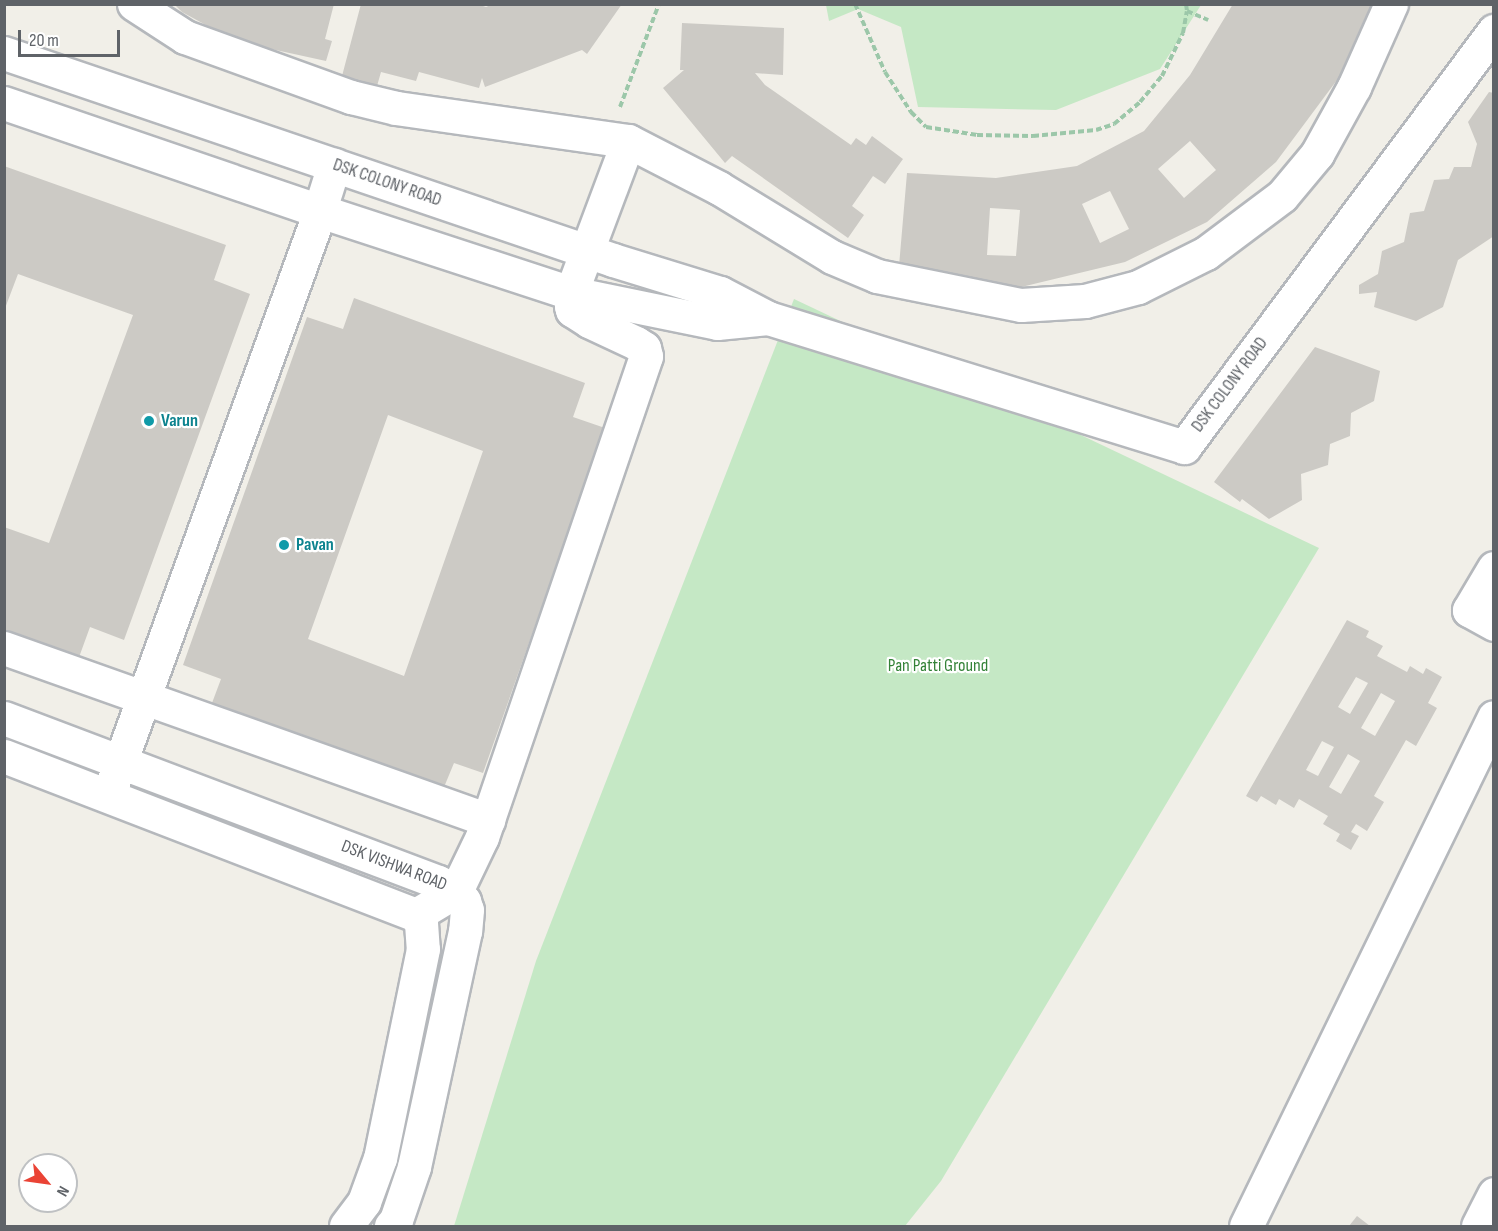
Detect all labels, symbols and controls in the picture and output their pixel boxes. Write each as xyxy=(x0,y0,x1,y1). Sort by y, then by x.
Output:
scale bar xyxy=(21,18,123,56)
text: 20 m xyxy=(29,30,59,51)
street label: DSK COLONY ROAD xyxy=(330,154,444,212)
street label: DSK COLONY ROAD xyxy=(1187,333,1273,437)
place label: Varun xyxy=(161,410,198,432)
marker: Varun xyxy=(142,414,156,428)
place label: Pavan xyxy=(296,534,334,556)
marker: Pavan xyxy=(277,538,291,552)
park label: Pan Patti Ground xyxy=(888,655,988,677)
street label: DSK VISHWA ROAD xyxy=(338,836,450,896)
north arrow xyxy=(18,1153,78,1213)
text: N xyxy=(52,1183,73,1199)

